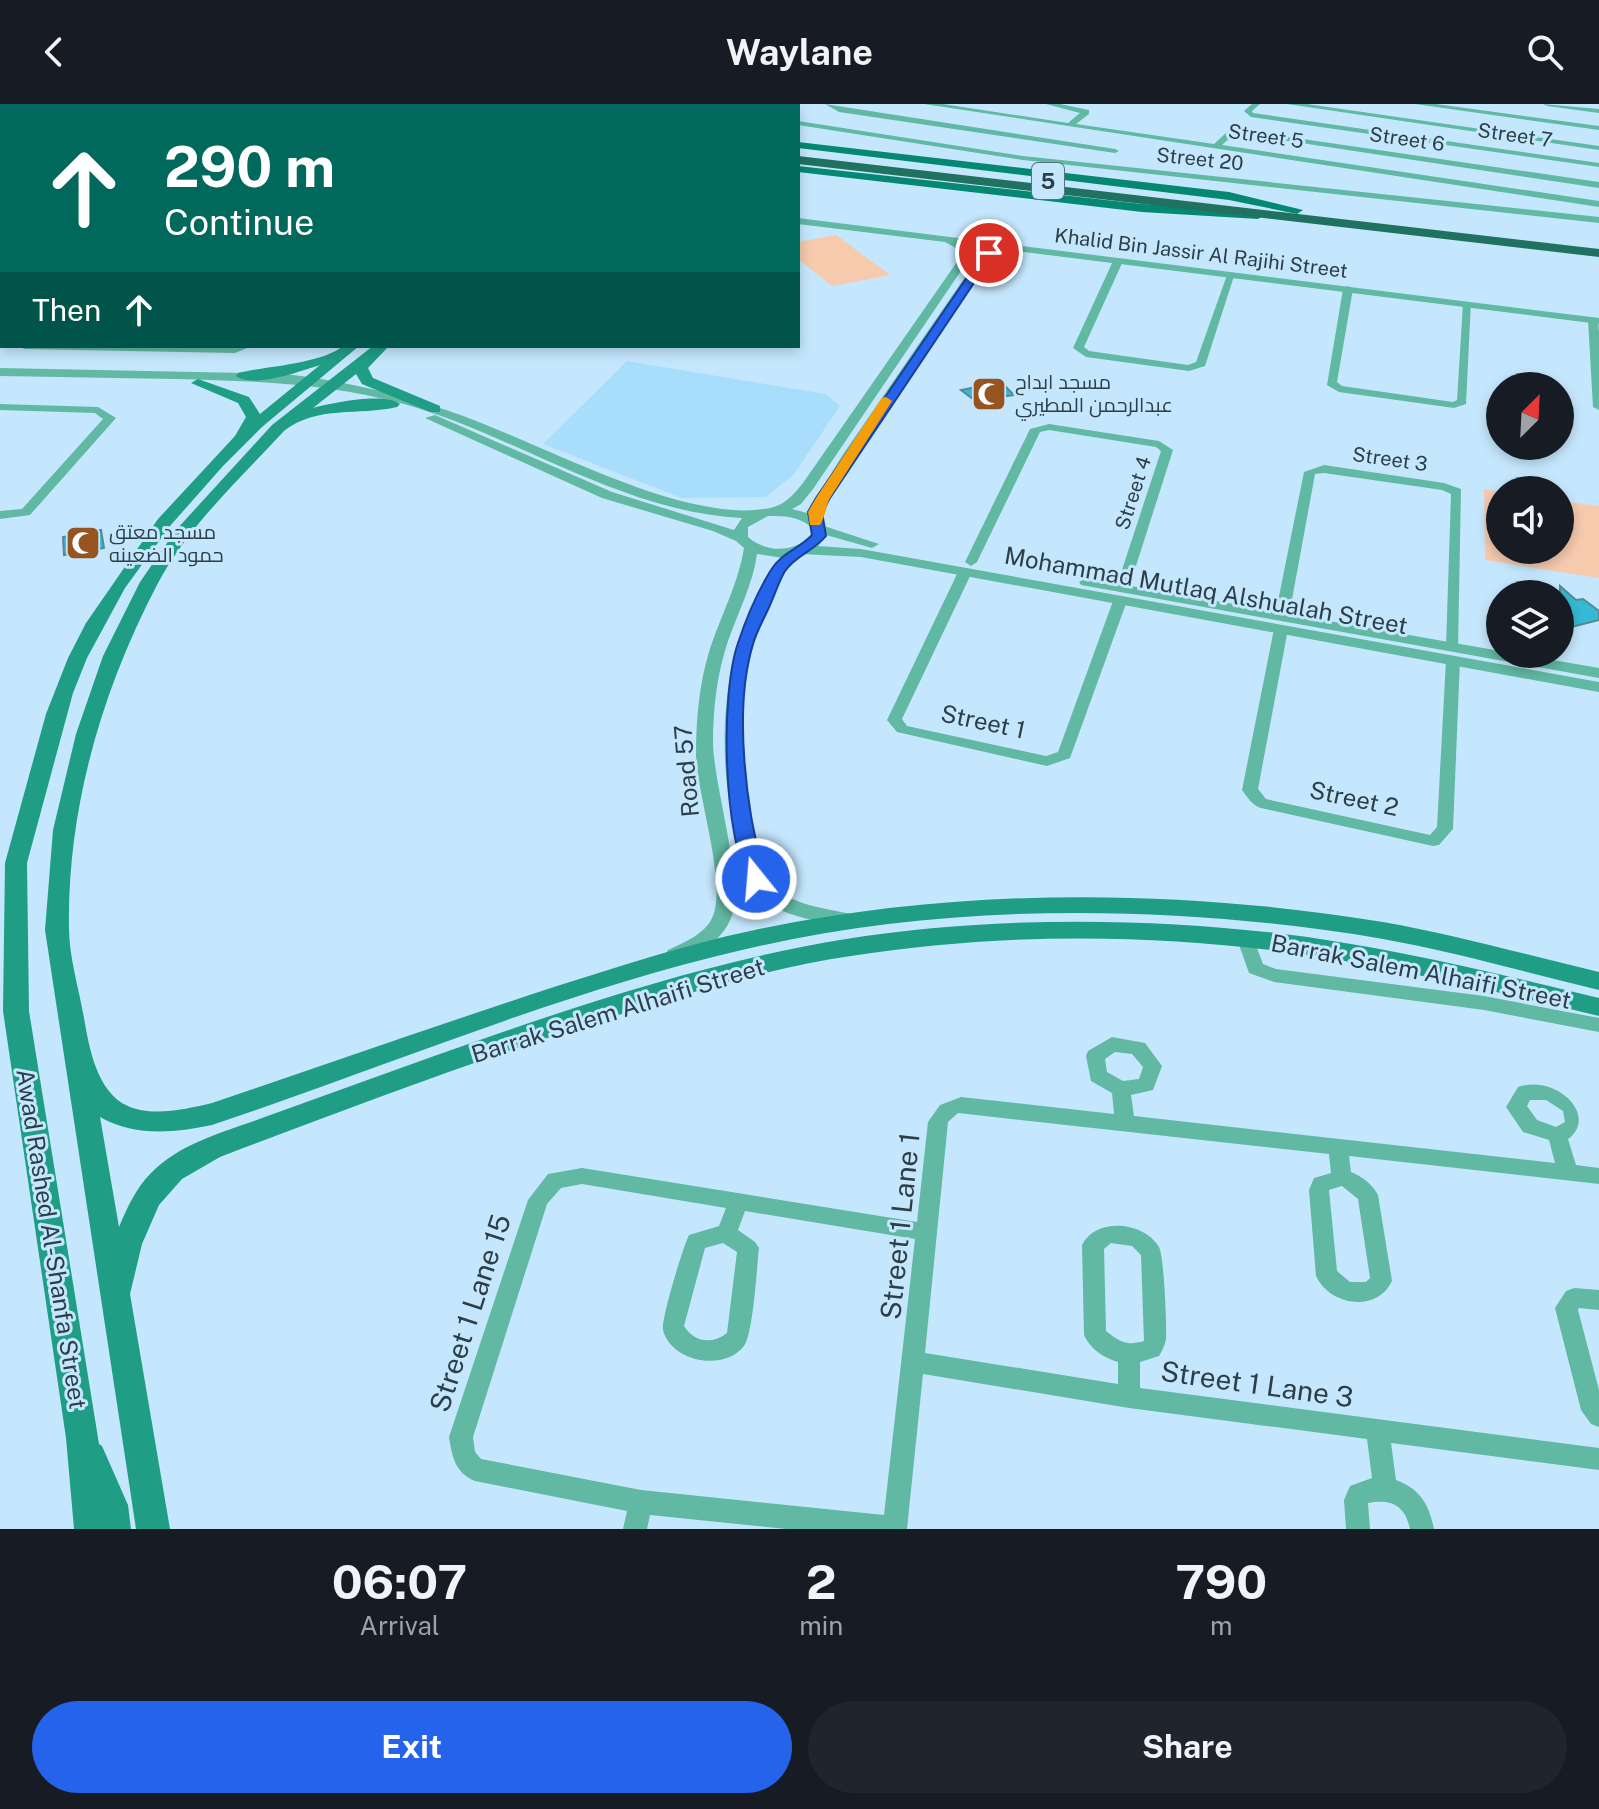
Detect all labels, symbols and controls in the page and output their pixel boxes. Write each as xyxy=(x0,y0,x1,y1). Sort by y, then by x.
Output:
icon: back xyxy=(32,30,76,74)
icon: search xyxy=(1523,30,1567,74)
text: Waylane xyxy=(726,31,873,73)
street label: Street 7 xyxy=(1476,118,1554,152)
street label: Street 5 xyxy=(1227,119,1305,153)
street label: Street 6 xyxy=(1368,122,1446,156)
text: 290 m xyxy=(164,134,335,200)
icon: ahead xyxy=(32,136,136,240)
street label: Street 20 xyxy=(1155,142,1245,176)
road number: 5 xyxy=(1032,163,1064,199)
text: Continue xyxy=(164,201,314,243)
pin xyxy=(955,219,1023,287)
street label: Khalid Bin Jassir Al Rajihi Street xyxy=(1053,223,1349,283)
icon: arrive xyxy=(967,231,1011,275)
icon: ahead xyxy=(117,288,161,332)
text: Then xyxy=(32,292,101,328)
place label: مسجد ابداح عبدالرحمن المطيري xyxy=(1015,370,1173,421)
north arrow xyxy=(1486,372,1574,460)
map controls xyxy=(1486,372,1574,668)
mosque icon: مسجد ابداح عبدالرحمن المطيري xyxy=(970,375,1008,413)
street label: Street 3 xyxy=(1351,442,1429,476)
street label: Street 4 xyxy=(1110,453,1156,533)
button: sound xyxy=(1486,476,1574,564)
place label: مسجد معتق حمود الضعينه xyxy=(109,520,224,567)
mosque icon: مسجد معتق حمود الضعينه xyxy=(64,524,102,562)
street label: Mohammad Mutlaq Alshualah Street xyxy=(1002,541,1410,639)
button: layers xyxy=(1486,580,1574,668)
street label: Street 1 xyxy=(938,698,1028,744)
street label: Road 57 xyxy=(668,724,704,818)
street label: Street 2 xyxy=(1307,775,1401,821)
position arrow xyxy=(714,837,798,921)
street label: Barrak Salem Alhaifi Street xyxy=(1269,928,1574,1014)
street label: Barrak Salem Alhaifi Street xyxy=(468,952,768,1068)
street label: Awad Rashed Al-Shanfa Street xyxy=(11,1067,93,1411)
street label: Street 1 Lane 1 xyxy=(873,1131,926,1321)
street label: Street 1 Lane 15 xyxy=(422,1210,517,1416)
street label: Street 1 Lane 3 xyxy=(1159,1354,1356,1413)
text: 06:07 xyxy=(332,1553,467,1610)
text: 2 xyxy=(806,1553,837,1610)
text: 790 xyxy=(1175,1553,1267,1610)
text: Arrival xyxy=(359,1610,440,1641)
text: min xyxy=(799,1610,843,1641)
text: m xyxy=(1210,1610,1232,1641)
button: Exit xyxy=(32,1701,792,1793)
button: Share xyxy=(808,1701,1567,1793)

